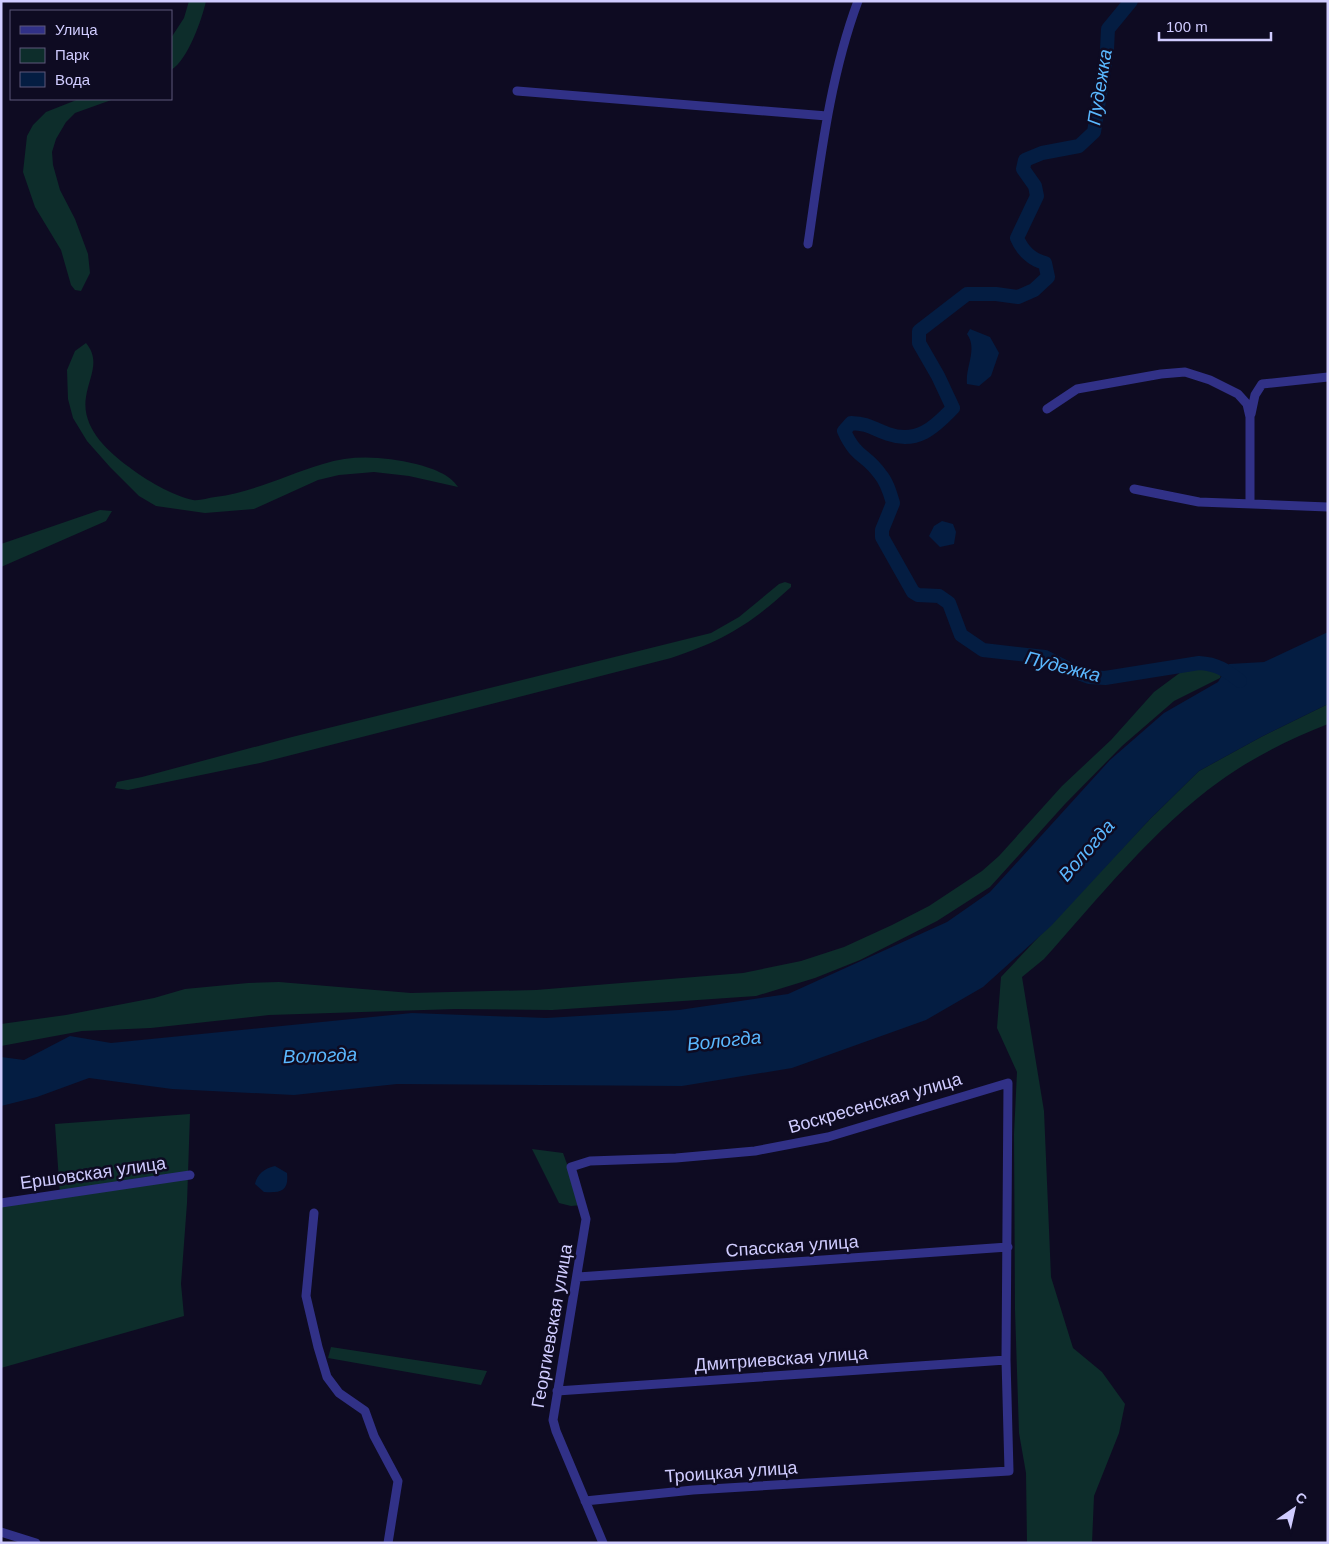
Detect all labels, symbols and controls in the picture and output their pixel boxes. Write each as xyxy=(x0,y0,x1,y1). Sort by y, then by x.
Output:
legend xyxy=(10,10,172,100)
scale bar xyxy=(1159,10,1272,42)
text: 100 m xyxy=(1166,18,1208,35)
text: Улица xyxy=(55,21,98,38)
text: Парк xyxy=(55,46,89,63)
water label: Пудежка xyxy=(1083,48,1116,127)
text: Вода xyxy=(55,71,91,88)
water label: Пудежка xyxy=(1023,647,1103,686)
water label: Вологда xyxy=(1054,815,1119,885)
water label: Вологда xyxy=(686,1026,762,1055)
water label: Вологда xyxy=(283,1044,358,1067)
street label: Воскресенская улица xyxy=(786,1068,965,1137)
street label: Ершовская улица xyxy=(19,1153,168,1193)
street label: Спасская улица xyxy=(725,1231,860,1261)
street label: Георгиевская улица xyxy=(528,1242,576,1410)
street label: Дмитриевская улица xyxy=(694,1343,869,1375)
street label: Троицкая улица xyxy=(664,1457,799,1487)
north arrow xyxy=(1269,1484,1319,1534)
text: С xyxy=(1293,1489,1310,1508)

